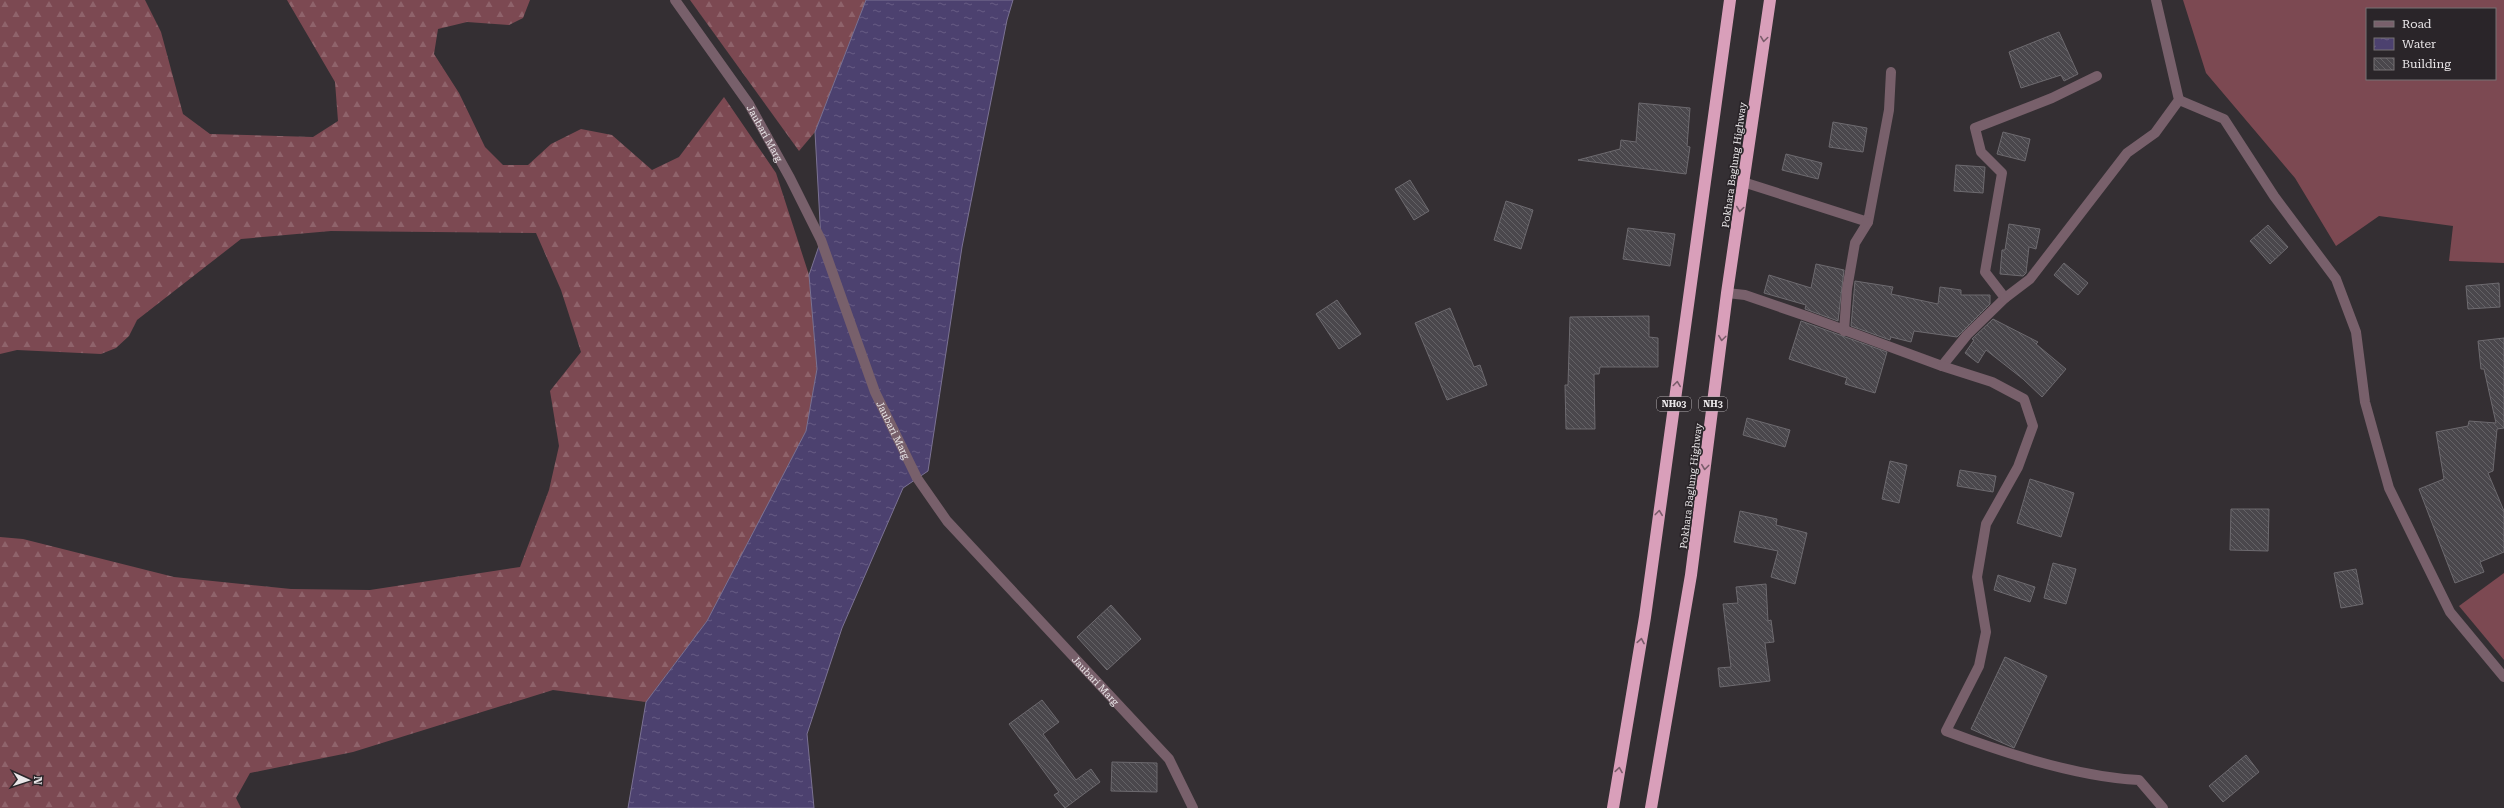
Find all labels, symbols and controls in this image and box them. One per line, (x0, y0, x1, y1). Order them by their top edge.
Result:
legend (2366, 8, 2496, 80)
text: Road (2402, 17, 2432, 31)
one-way arrow (1760, 36, 1769, 42)
text: Water (2402, 37, 2436, 51)
text: Building (2402, 57, 2451, 71)
street label: Pokhara Baglung Highway (1720, 101, 1748, 229)
street label: Jaubari Marg (745, 103, 785, 164)
one-way arrow (1736, 206, 1745, 212)
one-way arrow (1718, 335, 1727, 341)
one-way arrow (1672, 381, 1681, 387)
road number: NH03 (1657, 397, 1691, 411)
road number: NH3 (1699, 397, 1727, 411)
street label: Jaubari Marg (875, 399, 912, 461)
street label: Pokhara Baglung Highway (1678, 422, 1704, 550)
one-way arrow (1701, 463, 1710, 470)
one-way arrow (1654, 510, 1663, 516)
one-way arrow (1636, 638, 1645, 645)
street label: Jaubari Marg (1070, 654, 1121, 707)
north arrow (8, 760, 48, 800)
one-way arrow (1614, 766, 1623, 773)
text: N (31, 776, 44, 786)

